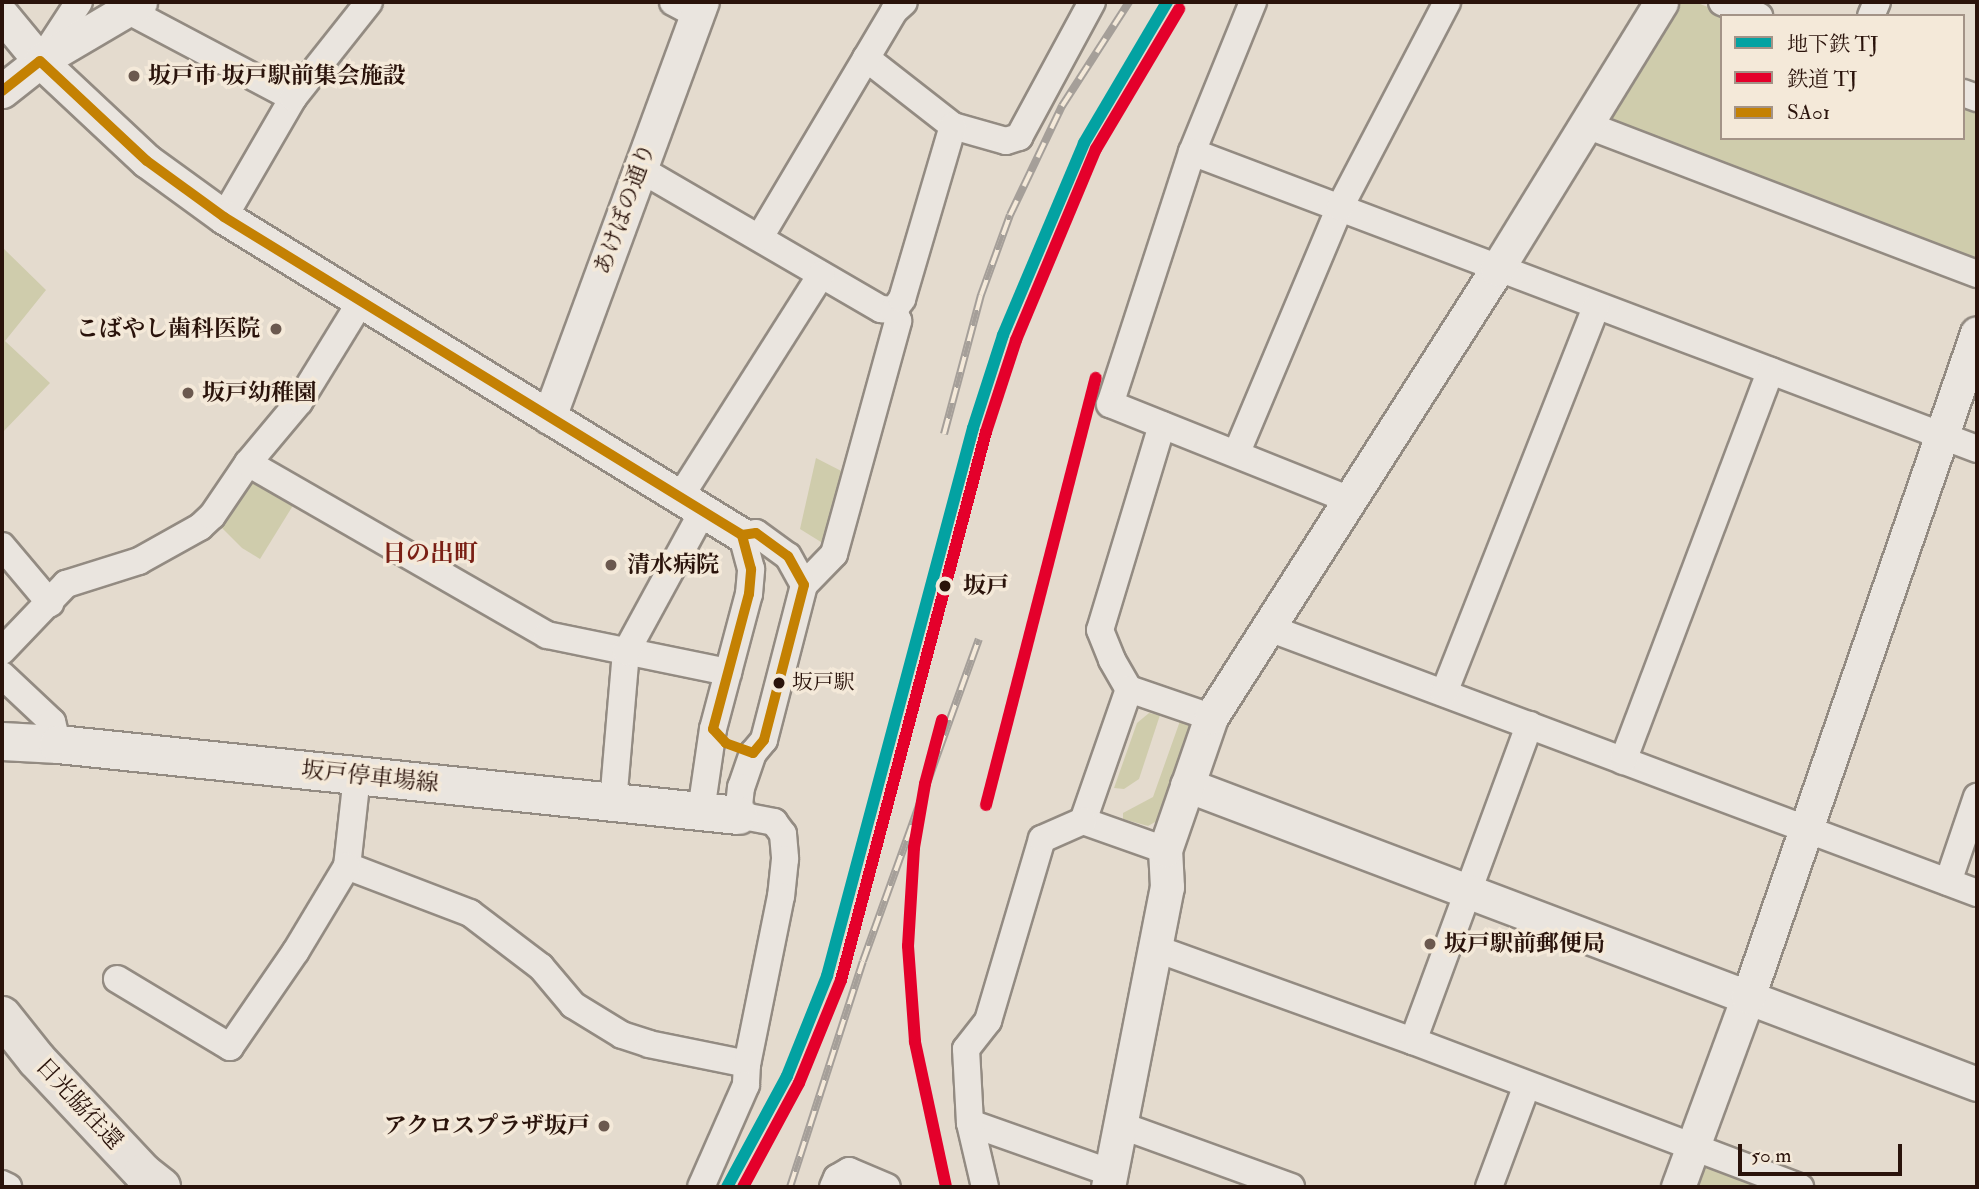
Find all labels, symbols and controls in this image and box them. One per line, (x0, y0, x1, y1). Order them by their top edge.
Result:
legend (1720, 14, 1965, 140)
text: 地下鉄 TJ (1787, 31, 1879, 58)
place label: 坂戸市 坂戸駅前集会施設 (148, 62, 406, 90)
text: 鉄道 TJ (1787, 66, 1858, 93)
marker: 坂戸市 坂戸駅前集会施設 (126, 68, 142, 84)
text: SA01 (1787, 99, 1830, 126)
street label: あけぼの通り (588, 139, 662, 279)
place label: こばやし歯科医院 (76, 315, 260, 343)
marker: こばやし歯科医院 (266, 319, 286, 339)
place label: 坂戸幼稚園 (202, 379, 317, 407)
marker: 坂戸幼稚園 (180, 385, 196, 401)
district label: 日の出町 (382, 540, 478, 568)
place label: 清水病院 (627, 551, 719, 579)
marker: 清水病院 (601, 555, 621, 575)
place label: 坂戸 (963, 572, 1009, 600)
marker: 坂戸 (933, 574, 957, 598)
place label: 坂戸駅 (792, 670, 855, 696)
marker: 坂戸駅 (772, 676, 786, 690)
street label: 坂戸停車場線 (300, 756, 440, 798)
place label: 坂戸駅前郵便局 (1444, 930, 1605, 958)
marker: 坂戸駅前郵便局 (1422, 936, 1438, 952)
street label: 日光脇往還 (30, 1053, 128, 1155)
place label: アクロスプラザ坂戸 (383, 1112, 590, 1140)
marker: アクロスプラザ坂戸 (596, 1118, 612, 1134)
scale bar (1741, 1130, 1906, 1174)
text: 50 m (1751, 1142, 1792, 1169)

